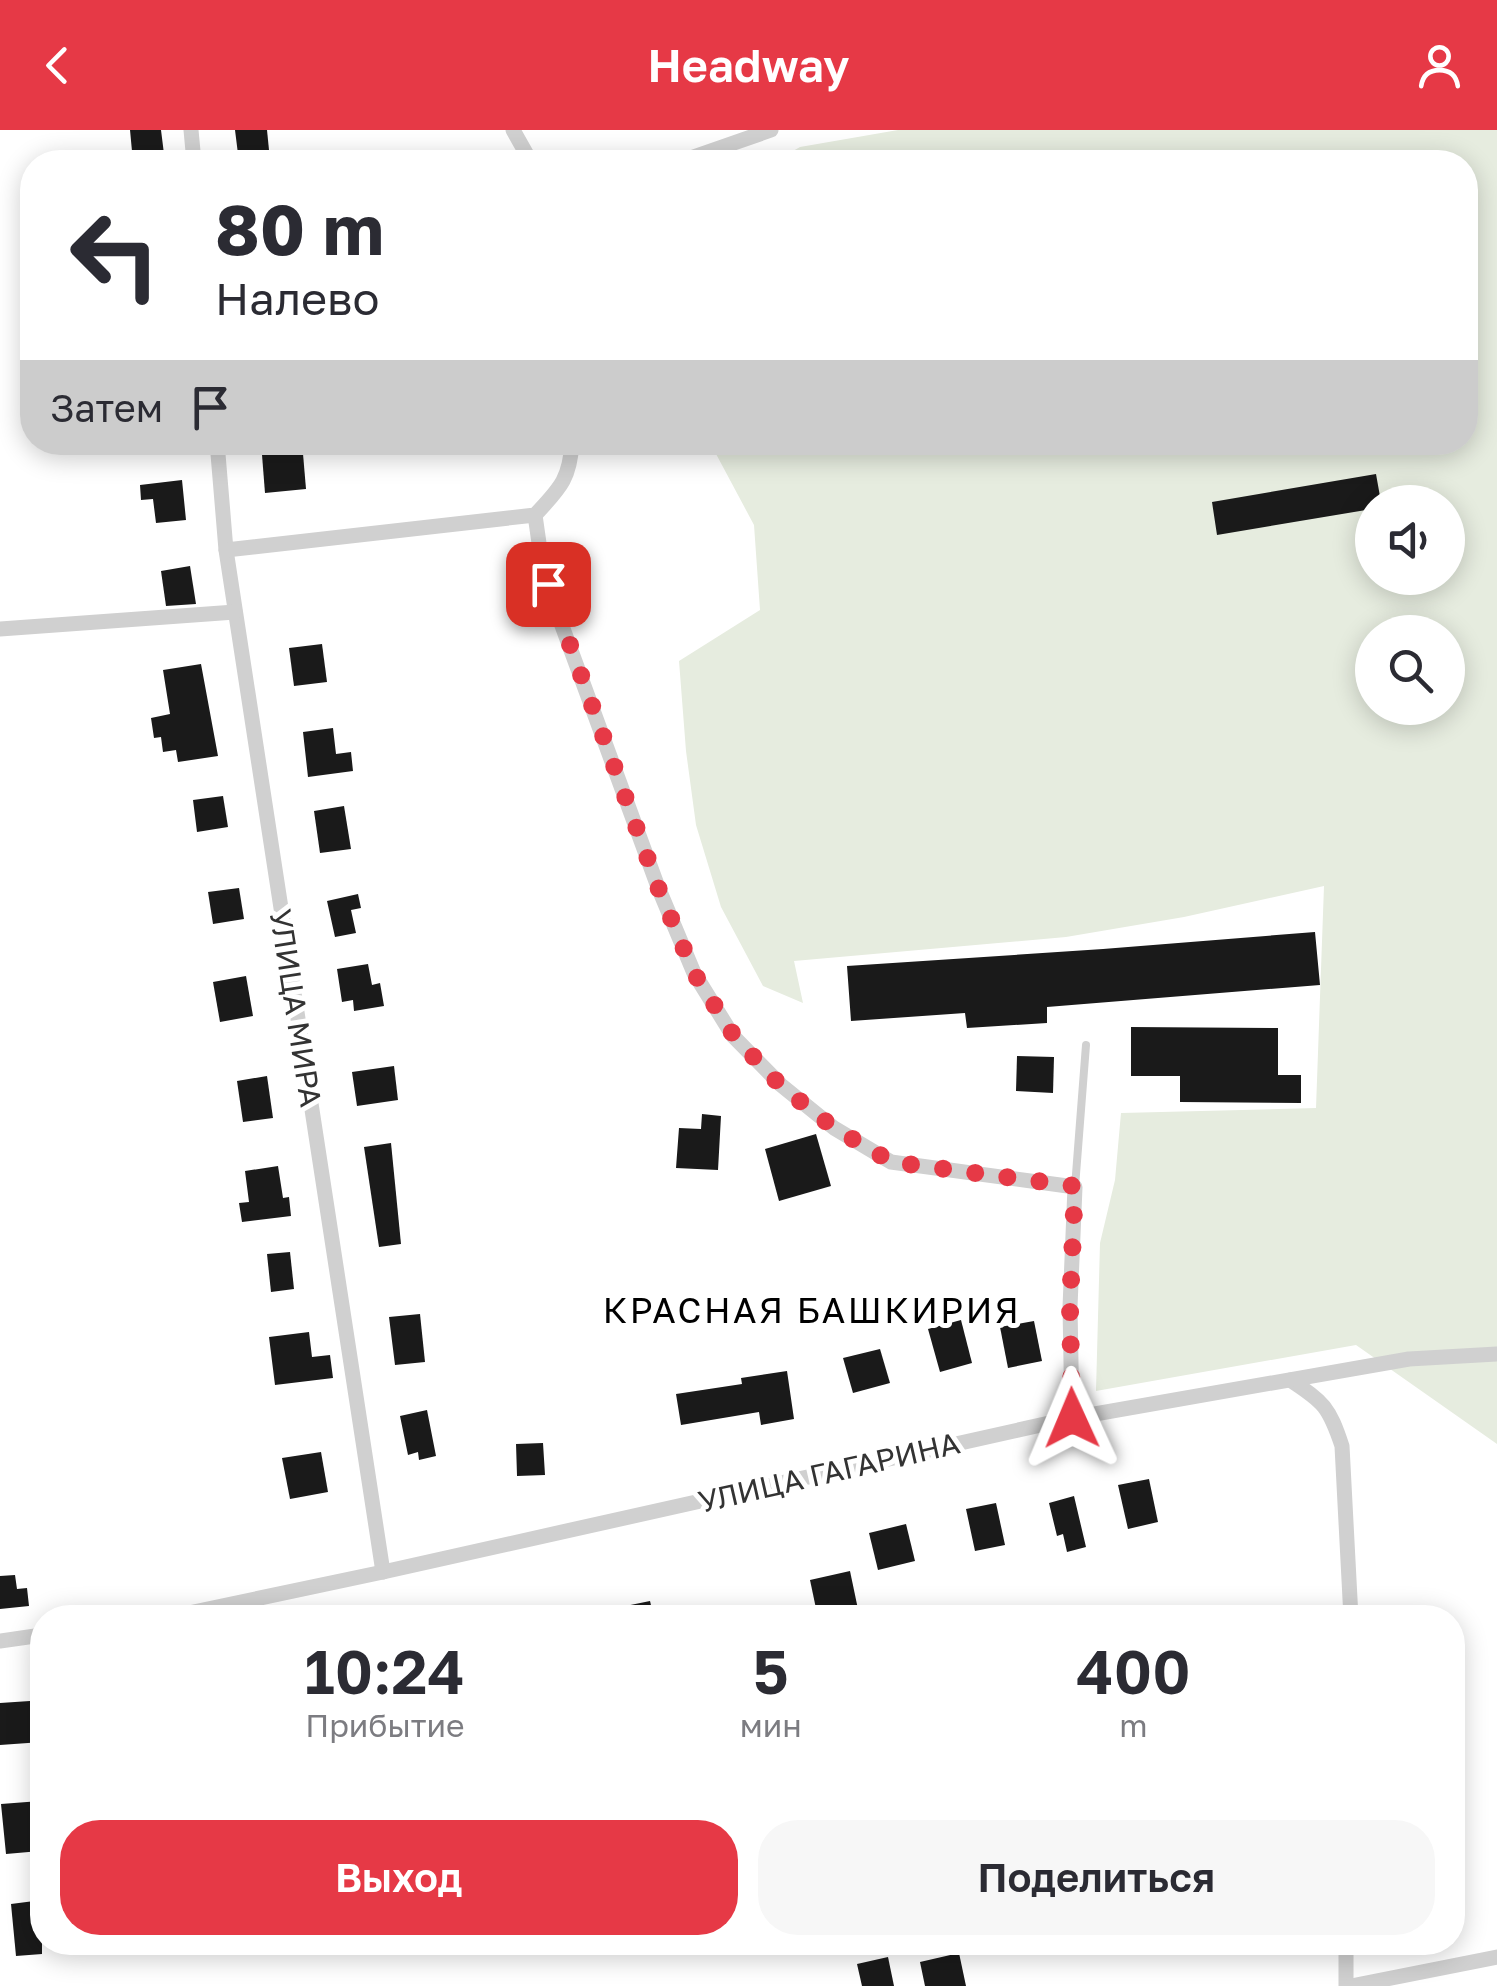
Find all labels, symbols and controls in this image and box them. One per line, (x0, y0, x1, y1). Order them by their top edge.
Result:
icon: back (30, 38, 85, 93)
text: Headway (648, 38, 849, 92)
icon: person (1412, 38, 1467, 93)
text: 80 m (215, 186, 384, 270)
icon: left (50, 190, 180, 320)
text: Налево (215, 271, 379, 325)
icon: arrive (183, 380, 238, 435)
text: Затем (50, 385, 163, 430)
map controls (1355, 485, 1465, 725)
button: sound (1355, 485, 1465, 595)
pin (506, 542, 591, 627)
icon: arrive (521, 557, 576, 612)
button: search (1355, 615, 1465, 725)
street label: УЛИЦА МИРА (263, 906, 329, 1110)
district label: КРАСНАЯ БАШКИРИЯ (603, 1289, 1021, 1331)
position arrow (1020, 1366, 1124, 1470)
street label: УЛИЦА ГАГАРИНА (695, 1424, 963, 1520)
text: 10:24 (304, 1635, 465, 1707)
text: 5 (753, 1635, 789, 1707)
text: 400 (1076, 1635, 1191, 1707)
text: Прибытие (305, 1706, 465, 1744)
text: мин (740, 1706, 802, 1744)
text: m (1119, 1706, 1148, 1744)
button: Выход (60, 1820, 738, 1935)
button: Поделиться (758, 1820, 1435, 1935)

